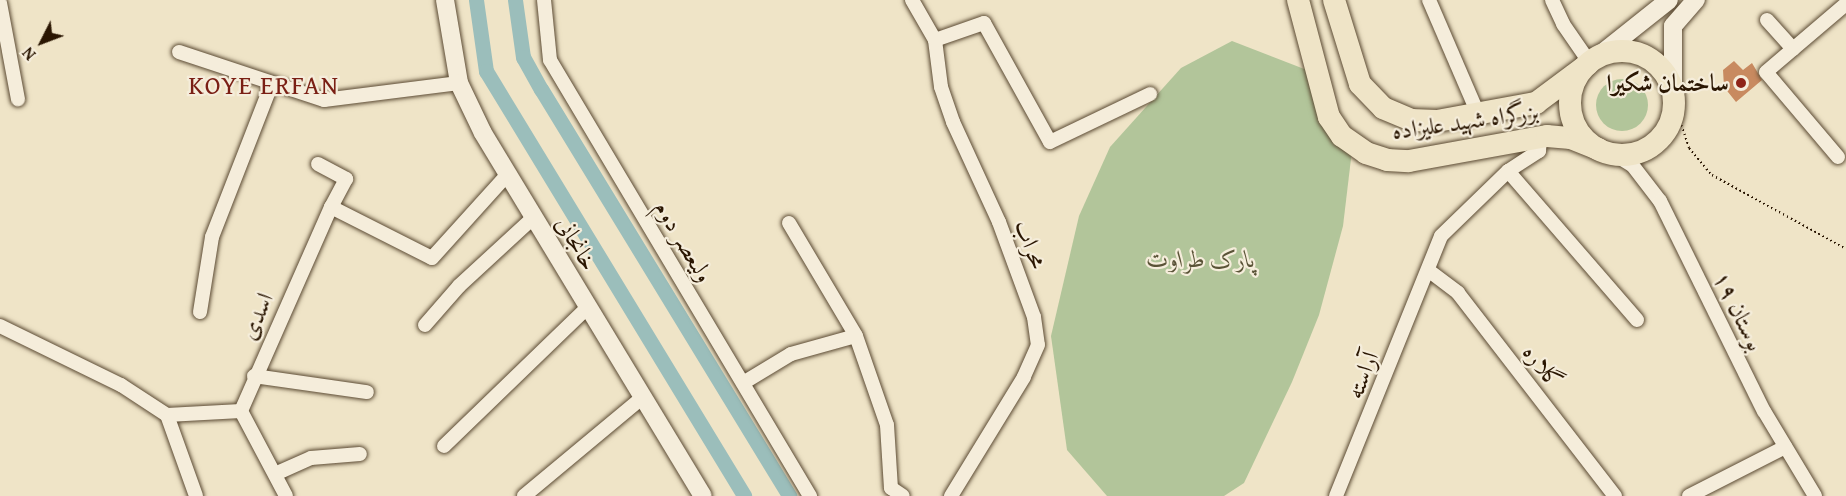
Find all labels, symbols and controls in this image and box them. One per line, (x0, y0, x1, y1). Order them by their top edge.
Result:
north arrow (12, 12, 72, 72)
text: N (16, 42, 41, 66)
district label: KOYE ERFAN (189, 69, 339, 101)
place label: ساختمان شکیرا (1607, 69, 1729, 97)
marker: ساختمان شکیرا (1734, 76, 1748, 90)
street label: بزرگراه شهید علیزاده (1390, 96, 1540, 146)
street label: ولیعصر دوم (648, 195, 720, 287)
street label: خانجانی (550, 210, 604, 276)
street label: محراب (1009, 215, 1053, 273)
park label: پارک طراوت (1147, 245, 1255, 273)
street label: بوستان ۱۹ (1707, 267, 1771, 355)
street label: اسدی (233, 288, 279, 344)
street label: گلاره (1517, 338, 1569, 394)
street label: آراسته (1340, 347, 1384, 403)

